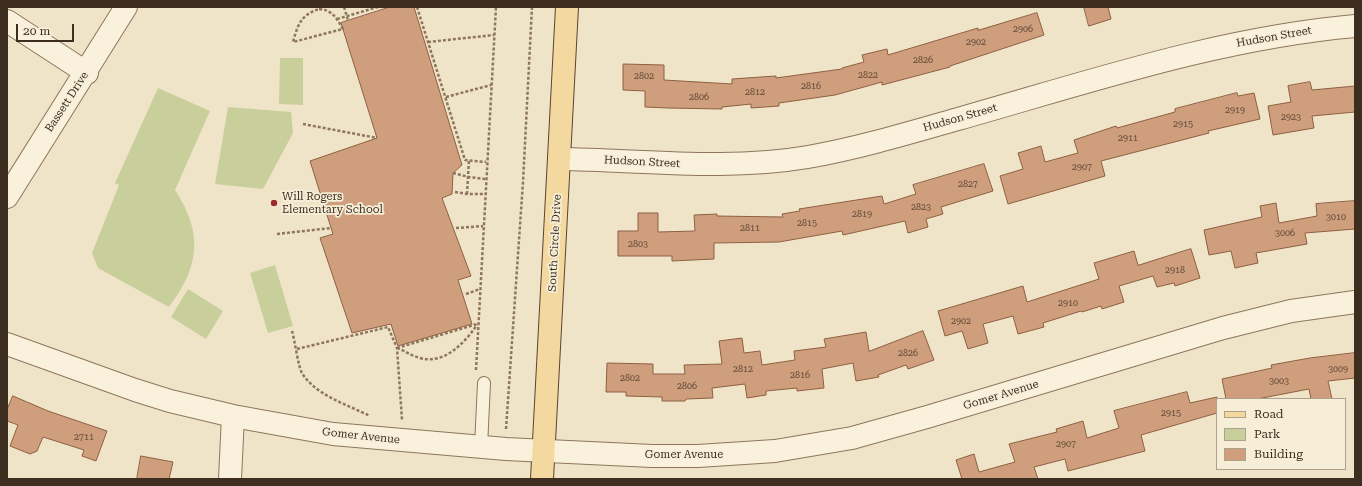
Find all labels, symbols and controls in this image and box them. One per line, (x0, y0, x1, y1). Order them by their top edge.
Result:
scale bar (18, 16, 76, 42)
text: 20 m (23, 24, 50, 38)
house number: 2906 (1013, 24, 1033, 34)
street label: Hudson Street (1235, 24, 1313, 50)
house number: 2902 (966, 37, 986, 47)
house number: 2826 (913, 55, 933, 65)
street label: Bassett Drive (43, 69, 91, 135)
house number: 2822 (858, 70, 878, 80)
house number: 2802 (634, 71, 654, 81)
house number: 2816 (801, 81, 821, 91)
house number: 2812 (745, 87, 765, 97)
house number: 2806 (689, 92, 709, 102)
street label: Hudson Street (921, 101, 999, 135)
house number: 2919 (1225, 105, 1245, 115)
house number: 2923 (1281, 112, 1301, 122)
house number: 2915 (1173, 119, 1193, 129)
house number: 2911 (1118, 133, 1138, 143)
street label: Hudson Street (604, 153, 680, 171)
house number: 2907 (1072, 162, 1092, 172)
house number: 2827 (958, 179, 978, 189)
place label: Will Rogers Elementary School (282, 190, 383, 216)
street label: South Circle Drive (546, 194, 564, 292)
marker: Will Rogers Elementary School (269, 198, 279, 208)
house number: 2823 (911, 202, 931, 212)
house number: 2819 (852, 209, 872, 219)
house number: 3010 (1326, 212, 1346, 222)
house number: 2815 (797, 218, 817, 228)
house number: 2811 (740, 223, 760, 233)
house number: 3006 (1275, 228, 1295, 238)
house number: 2803 (628, 239, 648, 249)
house number: 2918 (1165, 265, 1185, 275)
house number: 2910 (1058, 298, 1078, 308)
house number: 2902 (951, 316, 971, 326)
house number: 2826 (898, 348, 918, 358)
house number: 2812 (733, 364, 753, 374)
house number: 3009 (1328, 364, 1348, 374)
house number: 2816 (790, 370, 810, 380)
house number: 2802 (620, 373, 640, 383)
house number: 3003 (1269, 376, 1289, 386)
street label: Gomer Avenue (962, 377, 1040, 413)
house number: 2806 (677, 381, 697, 391)
legend (1216, 398, 1346, 470)
text: Road (1254, 407, 1283, 421)
house number: 2915 (1161, 408, 1181, 418)
street label: Gomer Avenue (321, 425, 401, 447)
text: Park (1254, 427, 1280, 441)
house number: 2711 (74, 432, 94, 442)
house number: 2907 (1056, 439, 1076, 449)
text: Building (1254, 447, 1303, 461)
street label: Gomer Avenue (645, 448, 723, 462)

